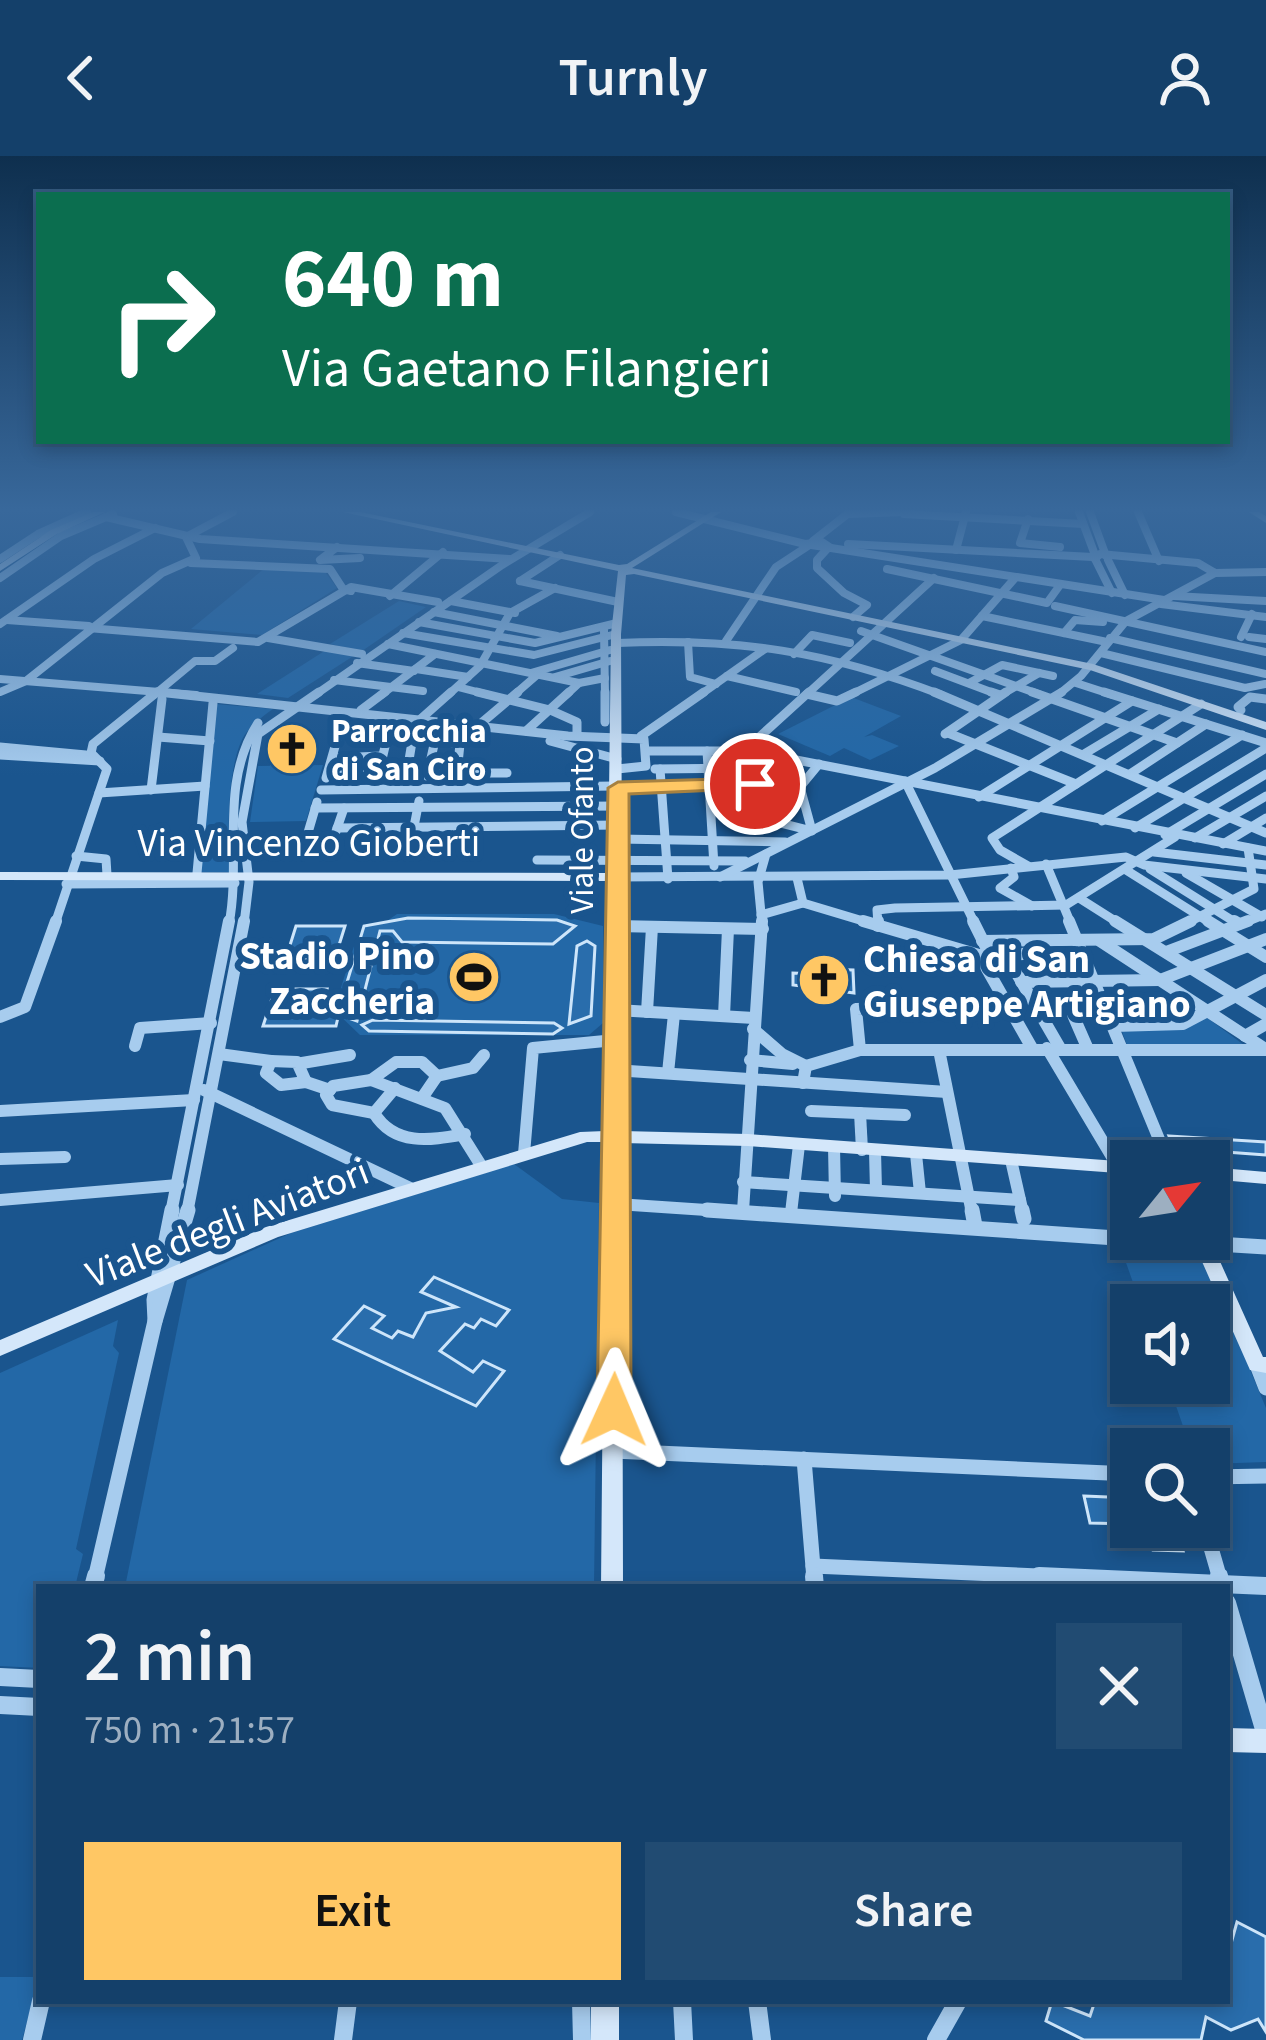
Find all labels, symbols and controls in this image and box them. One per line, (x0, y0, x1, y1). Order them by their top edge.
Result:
text: Turnly (559, 40, 707, 117)
icon: back (48, 45, 114, 111)
icon: person (1152, 45, 1218, 111)
text: 640 m (282, 220, 504, 340)
icon: right (84, 240, 240, 396)
text: Via Gaetano Filangieri (282, 331, 772, 408)
place label: Parrocchia di San Ciro (331, 708, 487, 793)
church icon: Parrocchia di San Ciro (264, 721, 320, 777)
pin (704, 733, 806, 835)
street label: Viale Ofanto (559, 746, 606, 914)
icon: arrive (722, 751, 788, 817)
street label: Via Vincenzo Gioberti (138, 816, 480, 872)
place label: Stadio Pino Zaccheria (239, 929, 435, 1030)
place label: Chiesa di San Giuseppe Artigiano (863, 932, 1191, 1033)
sports icon: Stadio Pino Zaccheria (446, 949, 502, 1005)
church icon: Chiesa di San Giuseppe Artigiano (796, 952, 852, 1008)
north arrow (1110, 1140, 1230, 1260)
map controls (1110, 1140, 1230, 1548)
street label: Viale degli Aviatori (78, 1144, 377, 1304)
button: sound (1110, 1284, 1230, 1404)
position arrow (551, 1347, 677, 1473)
button: search (1110, 1428, 1230, 1548)
text: 2 min (84, 1606, 255, 1709)
button: close (1056, 1623, 1182, 1749)
text: 750 m · 21:57 (84, 1703, 295, 1759)
button: Exit (84, 1842, 621, 1980)
button: Share (645, 1842, 1182, 1980)

